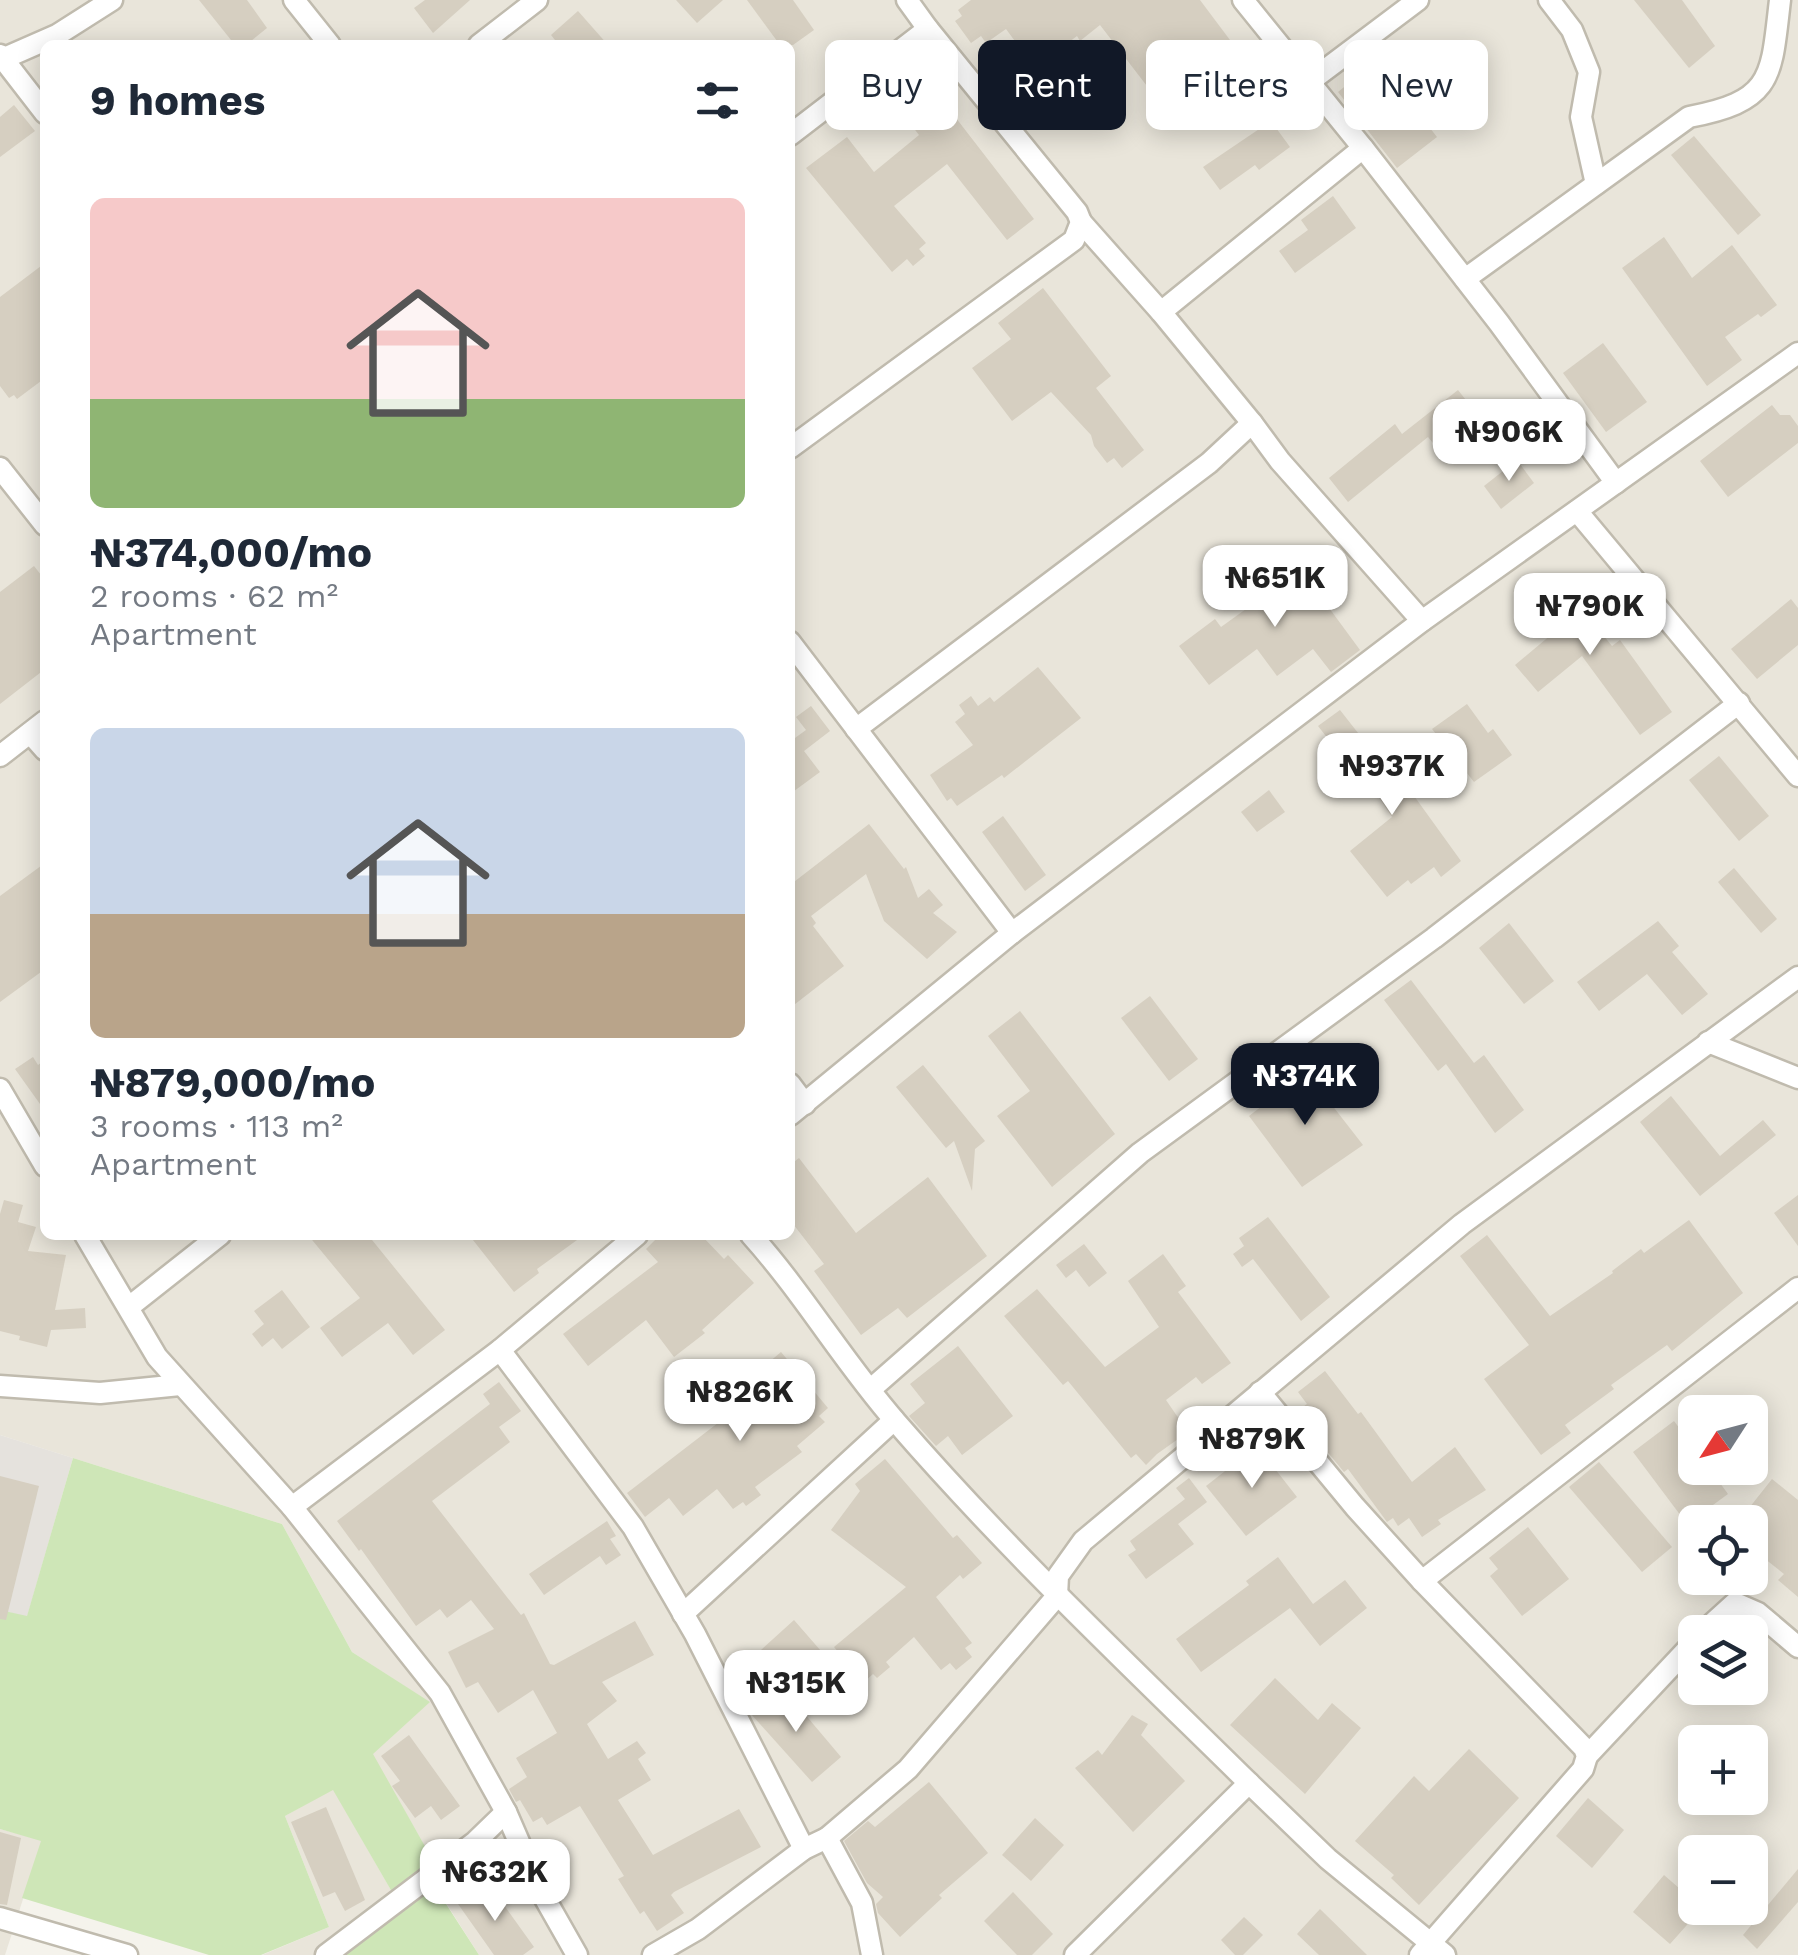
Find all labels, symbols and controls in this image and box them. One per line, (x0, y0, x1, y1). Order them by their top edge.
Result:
chip: Buy (825, 40, 958, 130)
chip: Rent (978, 40, 1126, 130)
chip: Filters (1146, 40, 1324, 130)
chip: New (1344, 40, 1488, 130)
icon: filters (690, 73, 745, 128)
text: 9 homes (90, 76, 265, 125)
icon: home (328, 263, 508, 443)
pin: ₦906K (1439, 399, 1579, 484)
text: ₦906K (1455, 412, 1563, 450)
text: ₦374,000/mo (90, 528, 372, 577)
pin: ₦651K (1205, 545, 1345, 630)
text: ₦651K (1225, 558, 1325, 596)
pin: ₦790K (1520, 573, 1660, 658)
text: 2 rooms · 62 m² (90, 577, 338, 615)
text: ₦790K (1536, 586, 1644, 624)
text: Apartment (90, 615, 257, 653)
pin: ₦937K (1322, 733, 1462, 818)
text: ₦937K (1339, 746, 1445, 784)
icon: home (328, 793, 508, 973)
pin: ₦374K (1235, 1043, 1375, 1128)
text: ₦374K (1253, 1056, 1357, 1094)
text: ₦879,000/mo (90, 1058, 376, 1107)
text: 3 rooms · 113 m² (90, 1107, 343, 1145)
text: Apartment (90, 1145, 257, 1183)
pin: ₦826K (670, 1359, 810, 1444)
text: ₦826K (686, 1372, 794, 1410)
north arrow (1678, 1395, 1768, 1485)
map controls (1678, 1395, 1768, 1925)
pin: ₦879K (1182, 1406, 1322, 1491)
text: ₦879K (1199, 1419, 1305, 1457)
button: locate (1678, 1505, 1768, 1595)
button: layers (1678, 1615, 1768, 1705)
pin: ₦315K (726, 1650, 866, 1735)
text: ₦315K (746, 1663, 846, 1701)
button: + (1678, 1725, 1768, 1815)
button: − (1678, 1835, 1768, 1925)
pin: ₦632K (425, 1839, 565, 1924)
text: ₦632K (442, 1852, 548, 1890)

